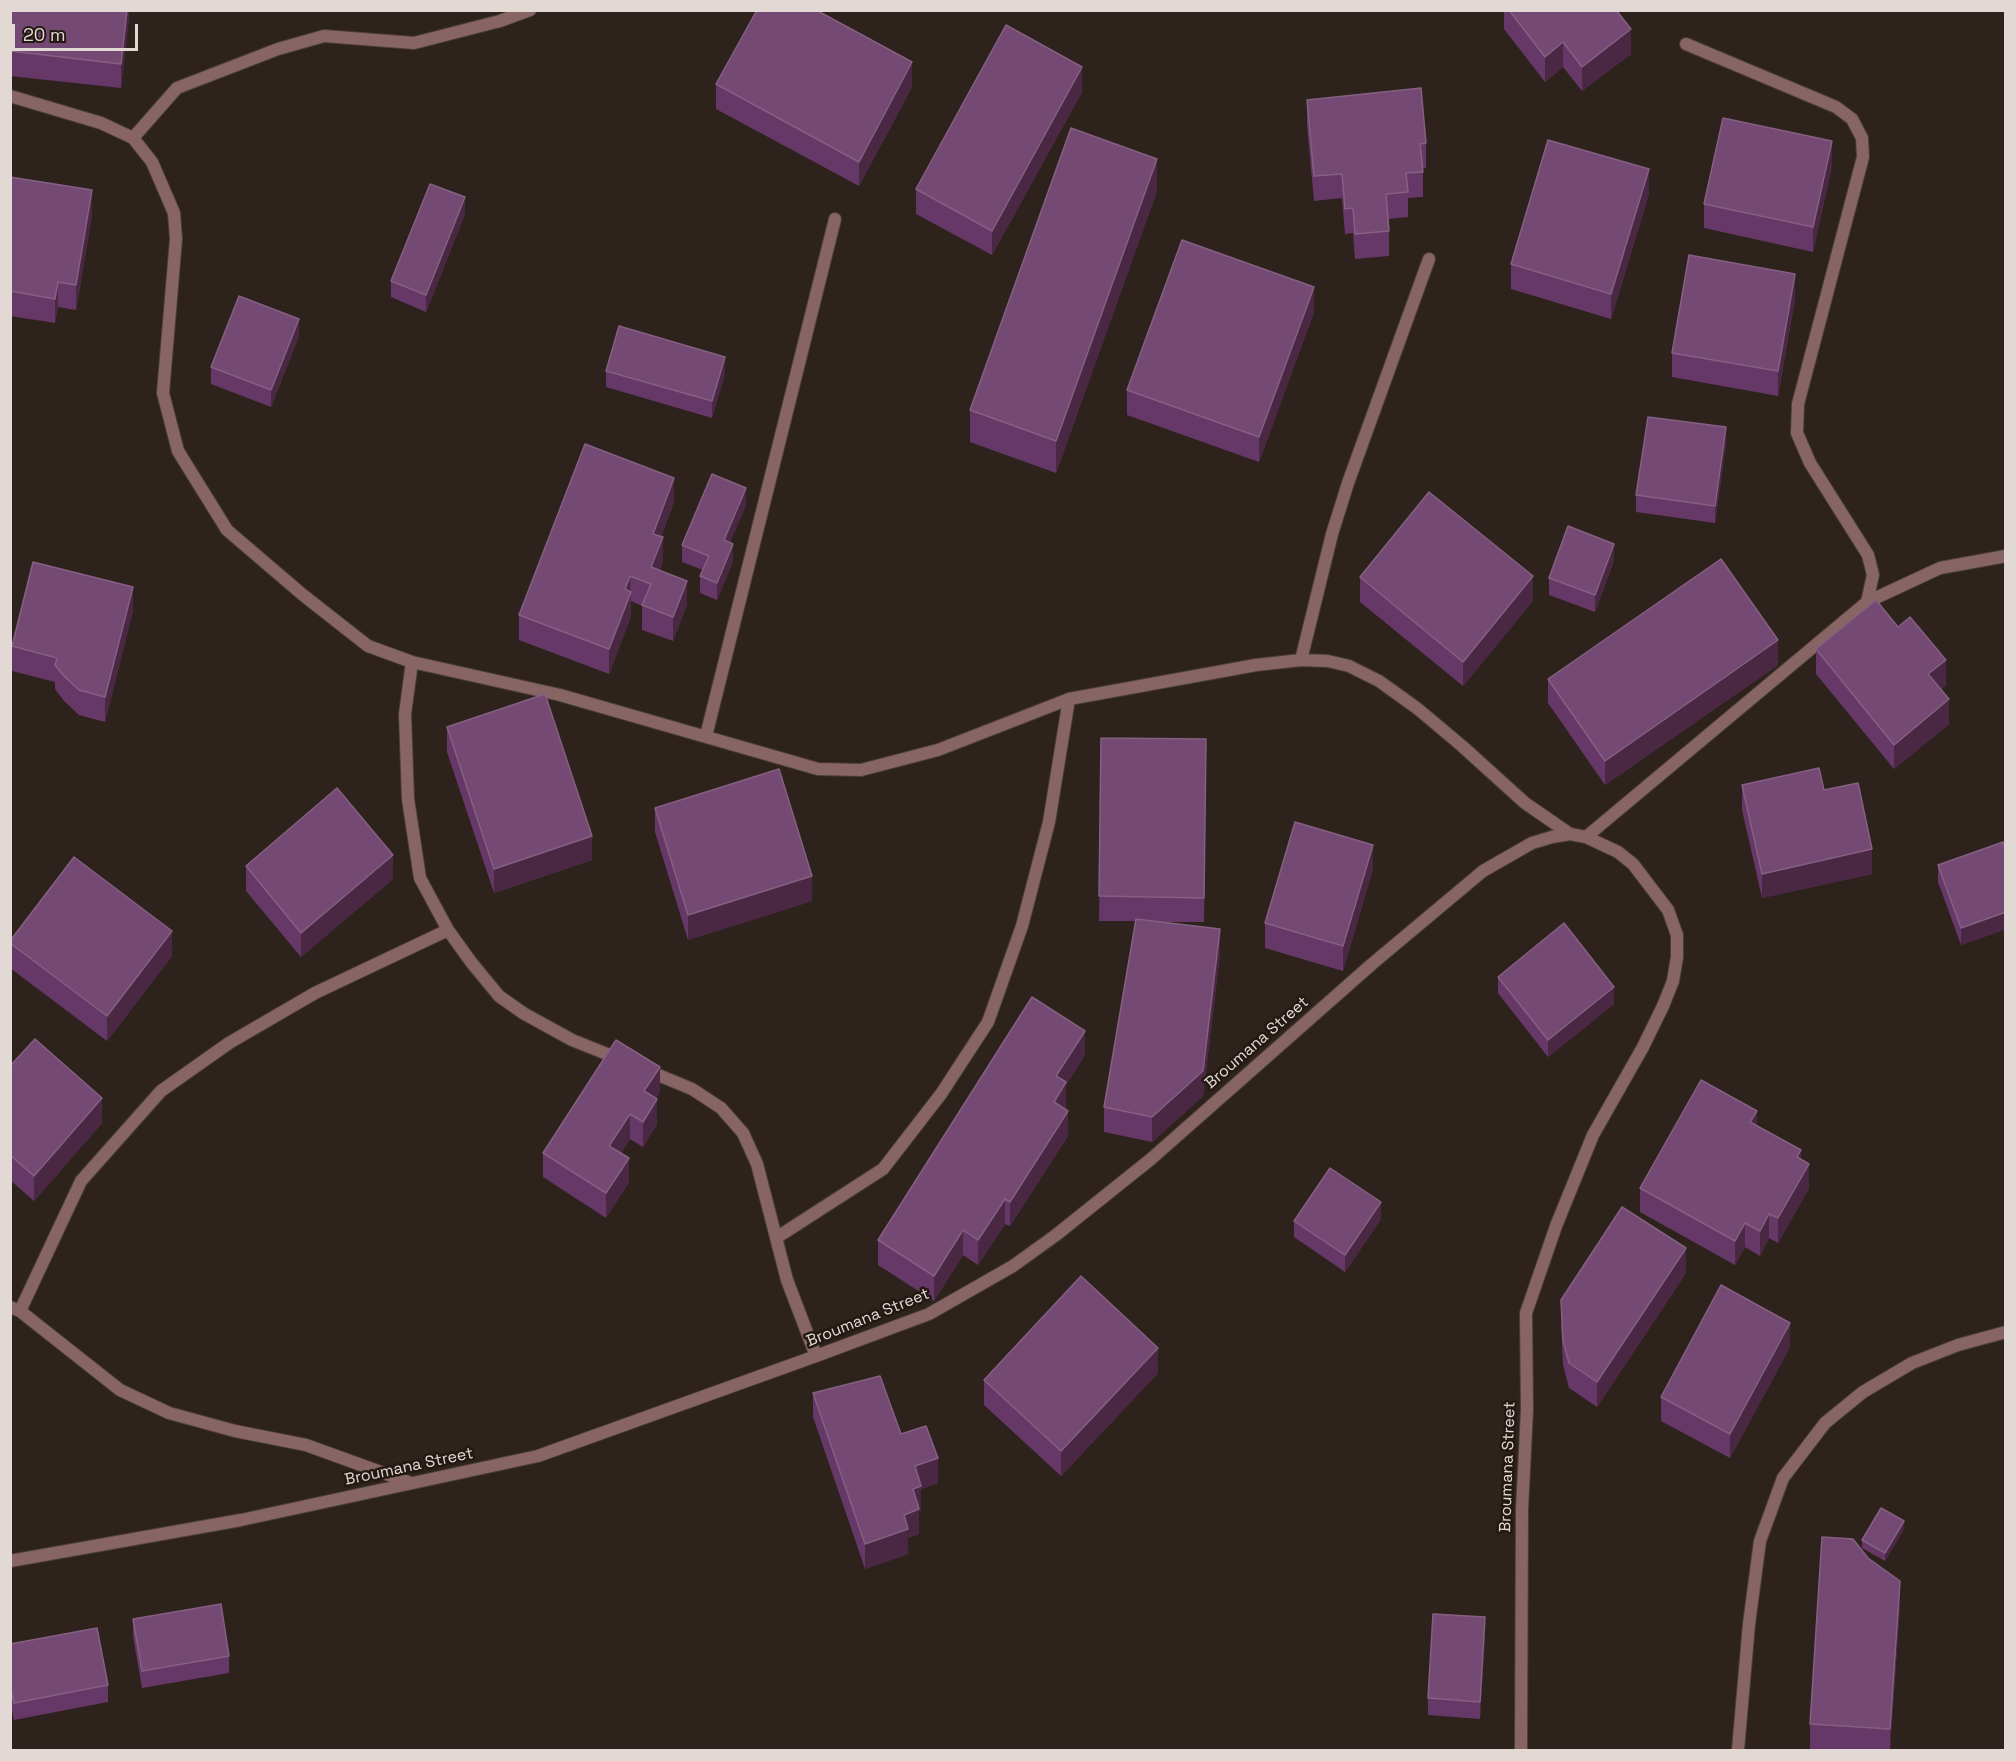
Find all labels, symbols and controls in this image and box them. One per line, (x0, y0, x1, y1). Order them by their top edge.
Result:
scale bar (15, 12, 141, 50)
text: 20 m (23, 23, 66, 46)
street label: Broumana Street (1201, 993, 1313, 1093)
street label: Broumana Street (804, 1285, 932, 1351)
street label: Broumana Street (1496, 1401, 1520, 1533)
street label: Broumana Street (343, 1444, 475, 1490)

